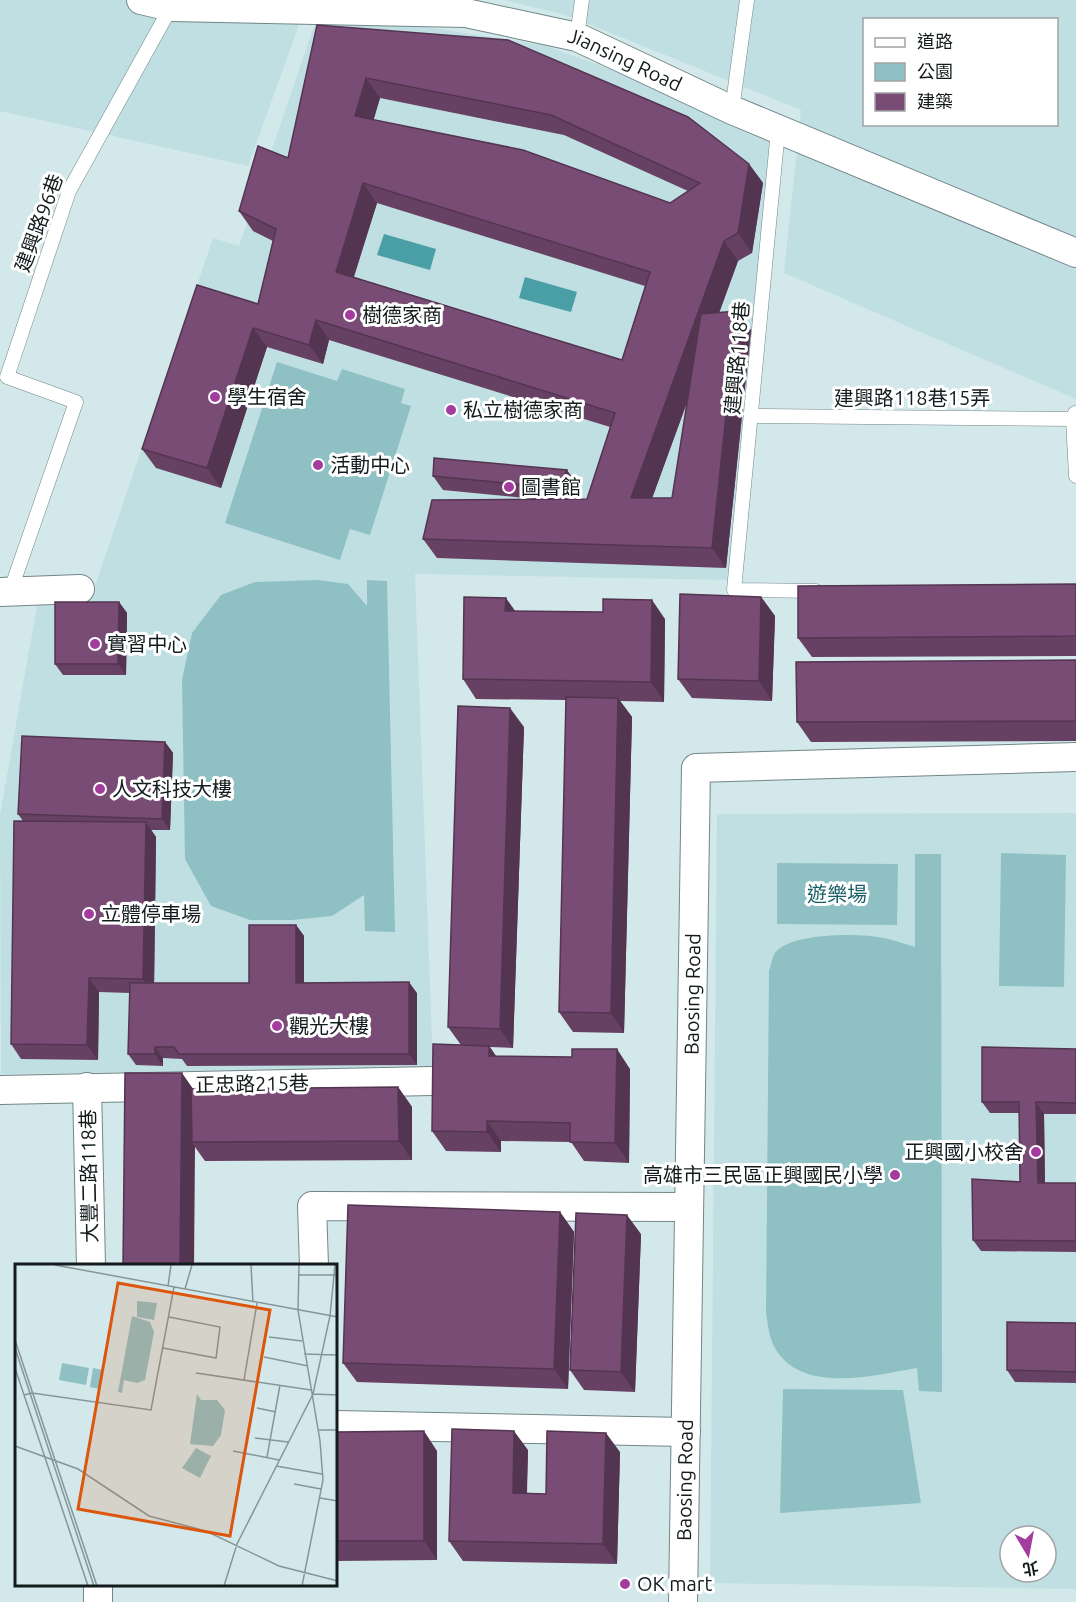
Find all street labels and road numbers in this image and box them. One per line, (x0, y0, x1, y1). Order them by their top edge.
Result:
street label: Jiansing Road (566, 23, 686, 96)
street label: 建興路96巷 (10, 171, 67, 275)
street label: 建興路118巷 (720, 300, 753, 416)
street label: 建興路118巷15弄 (834, 386, 990, 409)
street label: Baosing Road (680, 933, 704, 1055)
street label: 正忠路215巷 (195, 1071, 309, 1096)
street label: 大豐二路118巷 (76, 1109, 101, 1243)
street label: Baosing Road (672, 1419, 697, 1541)

